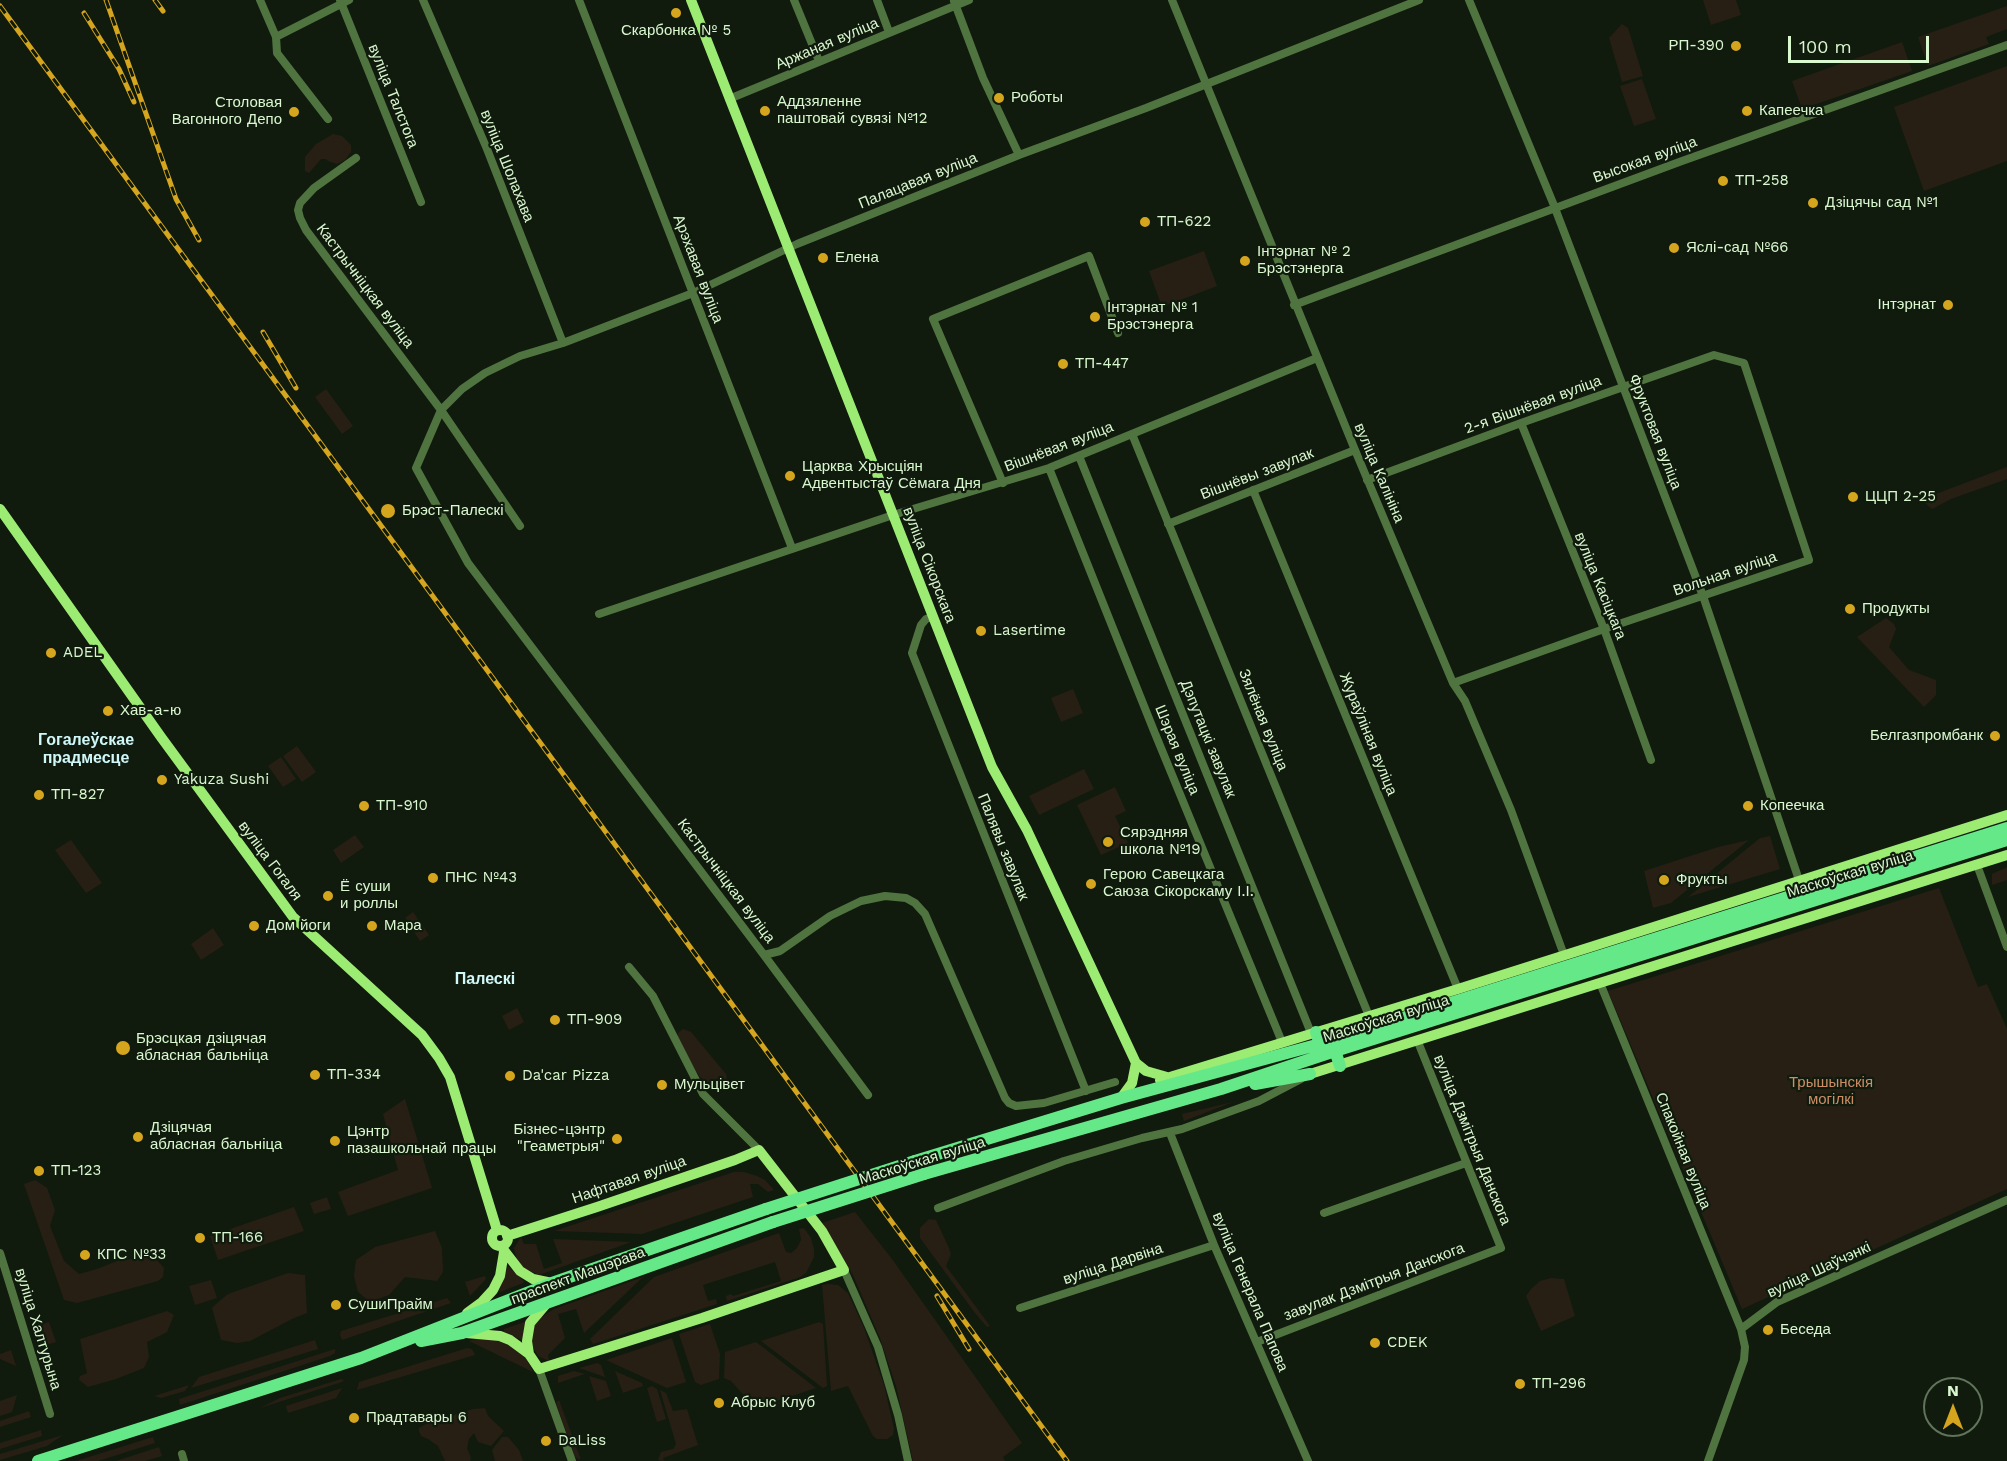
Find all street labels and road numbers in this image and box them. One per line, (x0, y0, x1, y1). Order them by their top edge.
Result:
street label: Аржаная вуліца (773, 14, 881, 74)
street label: вуліца Талстога (364, 41, 422, 151)
street label: вуліца Шолахава (476, 107, 538, 225)
street label: Высокая вуліца (1591, 133, 1699, 187)
street label: Палацавая вуліца (856, 149, 980, 213)
street label: Арэхавая вуліца (669, 212, 727, 326)
street label: Кастрычніцкая вуліца (312, 220, 418, 352)
street label: 2-я Вішнёвая вуліца (1462, 372, 1604, 438)
street label: Фруктовая вуліца (1625, 372, 1685, 492)
street label: Вішнёвая вуліца (1002, 418, 1116, 476)
street label: вуліца Калініна (1350, 421, 1408, 525)
street label: Вішнёвы завулак (1198, 444, 1316, 504)
street label: вуліца Сікорскага (899, 504, 959, 626)
street label: вуліца Касіцкага (1570, 530, 1630, 642)
street label: Вольная вуліца (1671, 548, 1779, 600)
street label: Зялёная вуліца (1234, 667, 1292, 773)
street label: Жураўліная вуліца (1335, 670, 1401, 798)
street label: Дэпутацкі завулак (1176, 677, 1240, 801)
street label: Шэрая вуліца (1151, 703, 1203, 797)
street label: Палявы завулак (973, 791, 1033, 903)
street label: Кастрычніцкая вуліца (673, 815, 779, 947)
street label: вуліца Гогаля (234, 818, 306, 904)
street label: Маскоўская вуліца (1785, 846, 1915, 902)
street label: Маскоўская вуліца (1321, 991, 1451, 1047)
street label: вуліца Дзмітрыя Данскога (1430, 1052, 1514, 1228)
street label: Спакойная вуліца (1651, 1090, 1715, 1212)
street label: Маскоўская вуліца (857, 1133, 987, 1189)
street label: Нафтавая вуліца (570, 1152, 688, 1208)
street label: вуліца Генерала Папова (1208, 1209, 1292, 1375)
street label: вуліца Шаўчэнкі (1764, 1238, 1874, 1302)
street label: вуліца Дарвіна (1061, 1239, 1165, 1289)
street label: завулак Дзмітрыя Данскога (1281, 1239, 1467, 1325)
street label: праспект Машэрава (509, 1243, 647, 1309)
street label: вуліца Халтурына (11, 1266, 65, 1392)

